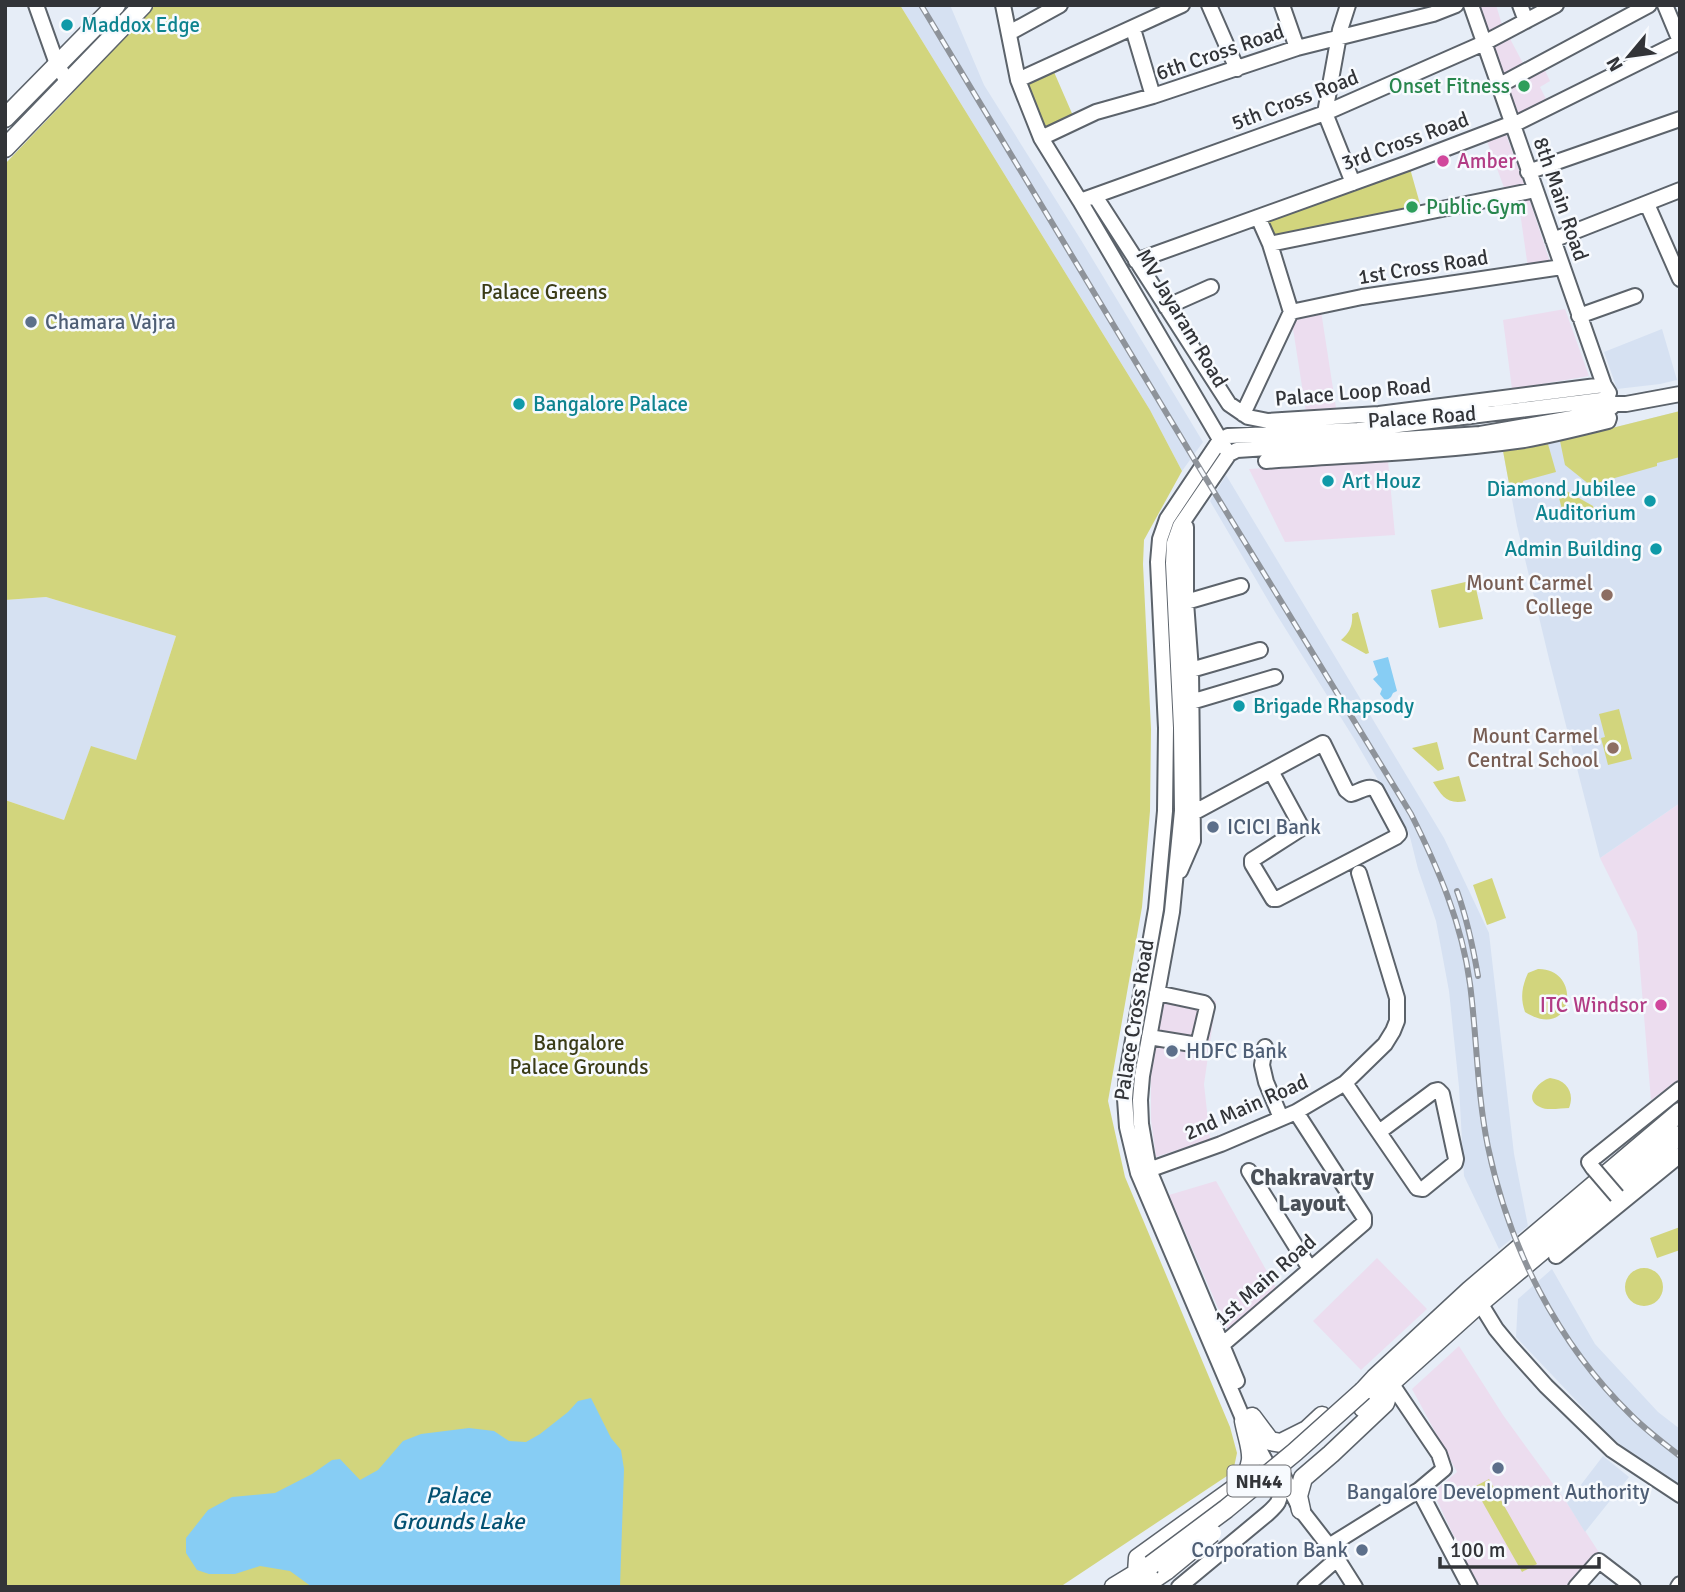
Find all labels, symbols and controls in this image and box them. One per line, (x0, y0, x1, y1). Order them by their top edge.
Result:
place label: Maddox Edge (81, 12, 200, 38)
marker: Maddox Edge (59, 17, 75, 33)
street label: 6th Cross Road (1153, 18, 1287, 86)
north arrow (1594, 21, 1664, 91)
text: N (1601, 52, 1629, 75)
street label: 5th Cross Road (1228, 64, 1362, 136)
place label: Onset Fitness (1389, 73, 1510, 99)
marker: Onset Fitness (1516, 78, 1532, 94)
street label: 3rd Cross Road (1338, 106, 1472, 176)
street label: 8th Main Road (1528, 134, 1594, 264)
place label: Amber (1457, 148, 1516, 174)
marker: Amber (1435, 153, 1451, 169)
place label: Public Gym (1426, 194, 1526, 220)
marker: Public Gym (1404, 199, 1420, 215)
street label: MV Jayaram Road (1130, 244, 1234, 392)
street label: 1st Cross Road (1356, 244, 1490, 290)
park label: Palace Greens (481, 279, 607, 305)
place label: Chamara Vajra (45, 309, 176, 335)
marker: Chamara Vajra (23, 314, 39, 330)
street label: Palace Loop Road (1274, 372, 1432, 412)
place label: Bangalore Palace (533, 391, 688, 417)
marker: Bangalore Palace (511, 396, 527, 412)
street label: Palace Road (1367, 400, 1477, 434)
place label: Art Houz (1342, 468, 1421, 494)
marker: Art Houz (1320, 473, 1336, 489)
place label: Diamond Jubilee Auditorium (1487, 476, 1636, 526)
marker: Diamond Jubilee Auditorium (1642, 493, 1658, 509)
place label: Admin Building (1505, 536, 1642, 562)
marker: Admin Building (1648, 541, 1664, 557)
place label: Mount Carmel College (1466, 570, 1593, 620)
marker: Mount Carmel College (1599, 587, 1615, 603)
place label: Brigade Rhapsody (1253, 693, 1414, 719)
marker: Brigade Rhapsody (1231, 698, 1247, 714)
place label: Mount Carmel Central School (1467, 723, 1599, 773)
marker: Mount Carmel Central School (1605, 740, 1621, 756)
place label: ICICI Bank (1227, 814, 1321, 840)
marker: ICICI Bank (1205, 819, 1221, 835)
street label: Palace Cross Road (1108, 938, 1160, 1102)
place label: ITC Windsor (1540, 992, 1647, 1018)
marker: ITC Windsor (1653, 997, 1669, 1013)
park label: Bangalore Palace Grounds (510, 1030, 648, 1080)
place label: HDFC Bank (1186, 1038, 1288, 1064)
marker: HDFC Bank (1164, 1043, 1180, 1059)
street label: 2nd Main Road (1180, 1068, 1312, 1146)
district label: Chakravarty Layout (1250, 1163, 1374, 1218)
street label: 1st Main Road (1209, 1229, 1321, 1331)
marker: Bangalore Development Authority (1490, 1460, 1506, 1476)
road number: NH44 (1228, 1466, 1290, 1497)
place label: Bangalore Development Authority (1347, 1479, 1650, 1505)
water label: Palace Grounds Lake (391, 1481, 526, 1536)
scale bar (1440, 1526, 1599, 1570)
place label: Corporation Bank (1191, 1537, 1348, 1563)
text: 100 m (1450, 1537, 1505, 1563)
marker: Corporation Bank (1354, 1542, 1370, 1558)

